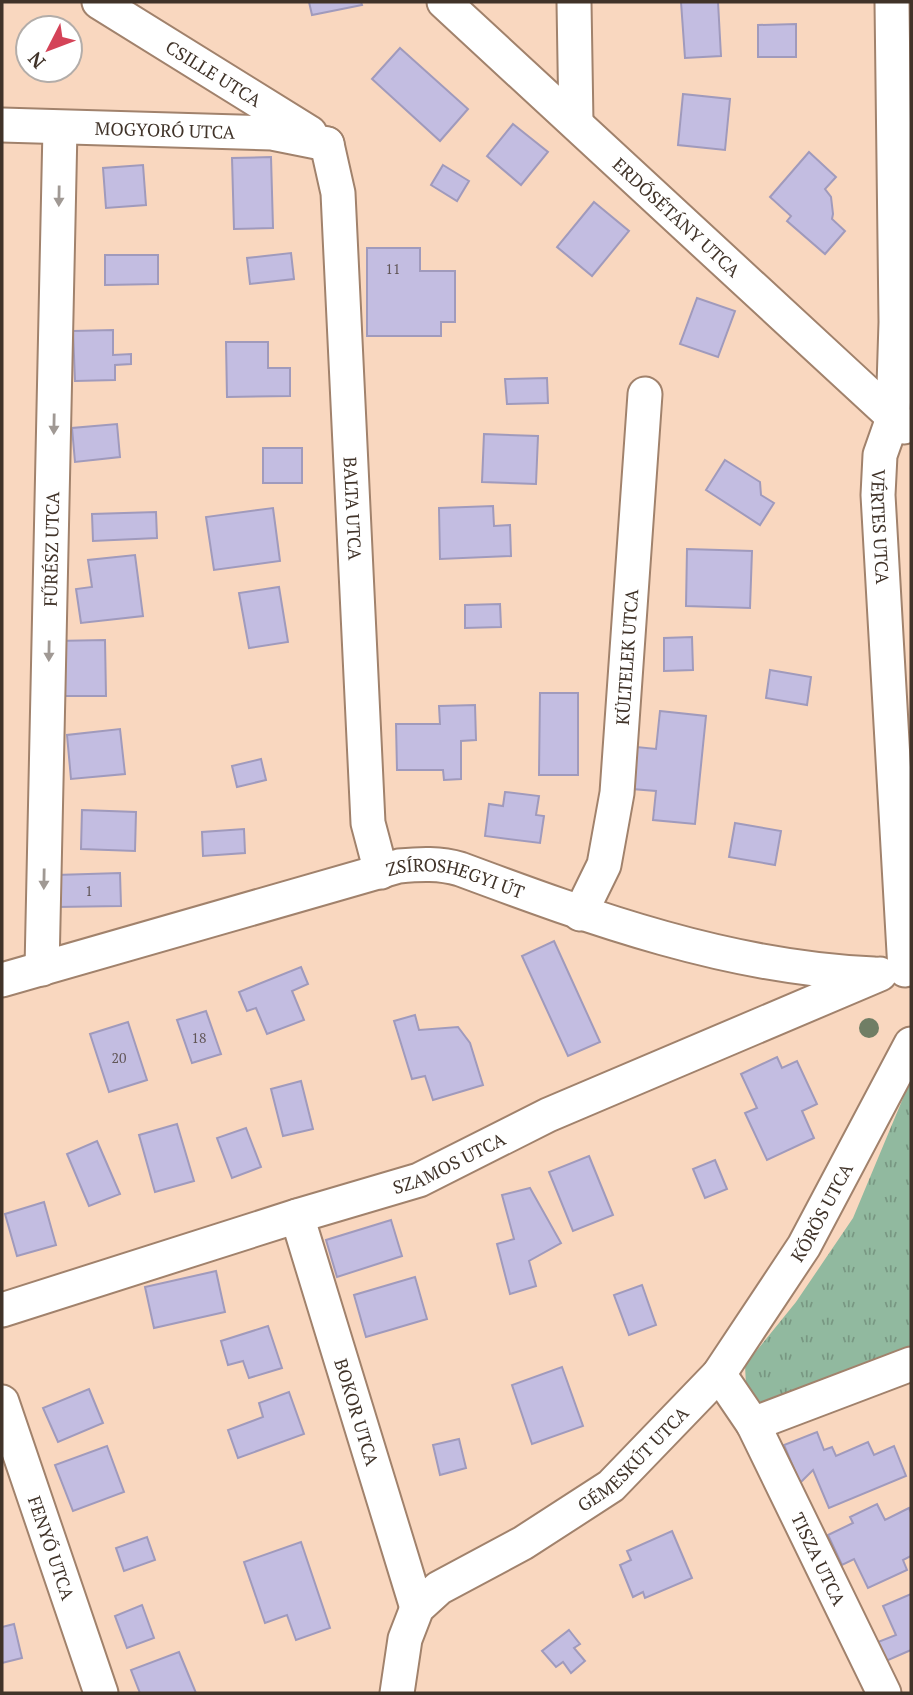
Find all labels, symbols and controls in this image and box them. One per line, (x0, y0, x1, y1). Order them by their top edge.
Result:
north arrow (14, 14, 84, 84)
street label: CSILLE UTCA (161, 34, 267, 112)
text: N (21, 47, 50, 74)
street label: MOGYORÓ UTCA (94, 116, 236, 144)
street label: ERDŐSÉTÁNY UTCA (608, 152, 746, 283)
one-way arrow (53, 186, 65, 208)
house number: 11 (386, 259, 400, 278)
one-way arrow (48, 413, 60, 435)
street label: BALTA UTCA (339, 456, 368, 562)
street label: VÉRTES UTCA (866, 468, 895, 586)
street label: FŰRÉSZ UTCA (38, 491, 64, 607)
street label: KÜLTELEK UTCA (610, 588, 643, 726)
one-way arrow (43, 640, 55, 662)
street label: ZSÍROSHEGYI ÚT (383, 852, 528, 904)
one-way arrow (38, 868, 50, 890)
house number: 1 (85, 881, 93, 900)
house number: 18 (192, 1028, 206, 1047)
house number: 20 (112, 1048, 126, 1067)
street label: SZAMOS UTCA (390, 1126, 510, 1199)
street label: KŐRÖS UTCA (785, 1158, 858, 1266)
street label: BOKOR UTCA (329, 1355, 385, 1469)
street label: GÉMESKÚT UTCA (573, 1401, 694, 1517)
street label: FENYŐ UTCA (23, 1493, 81, 1604)
street label: TISZA UTCA (786, 1508, 852, 1610)

